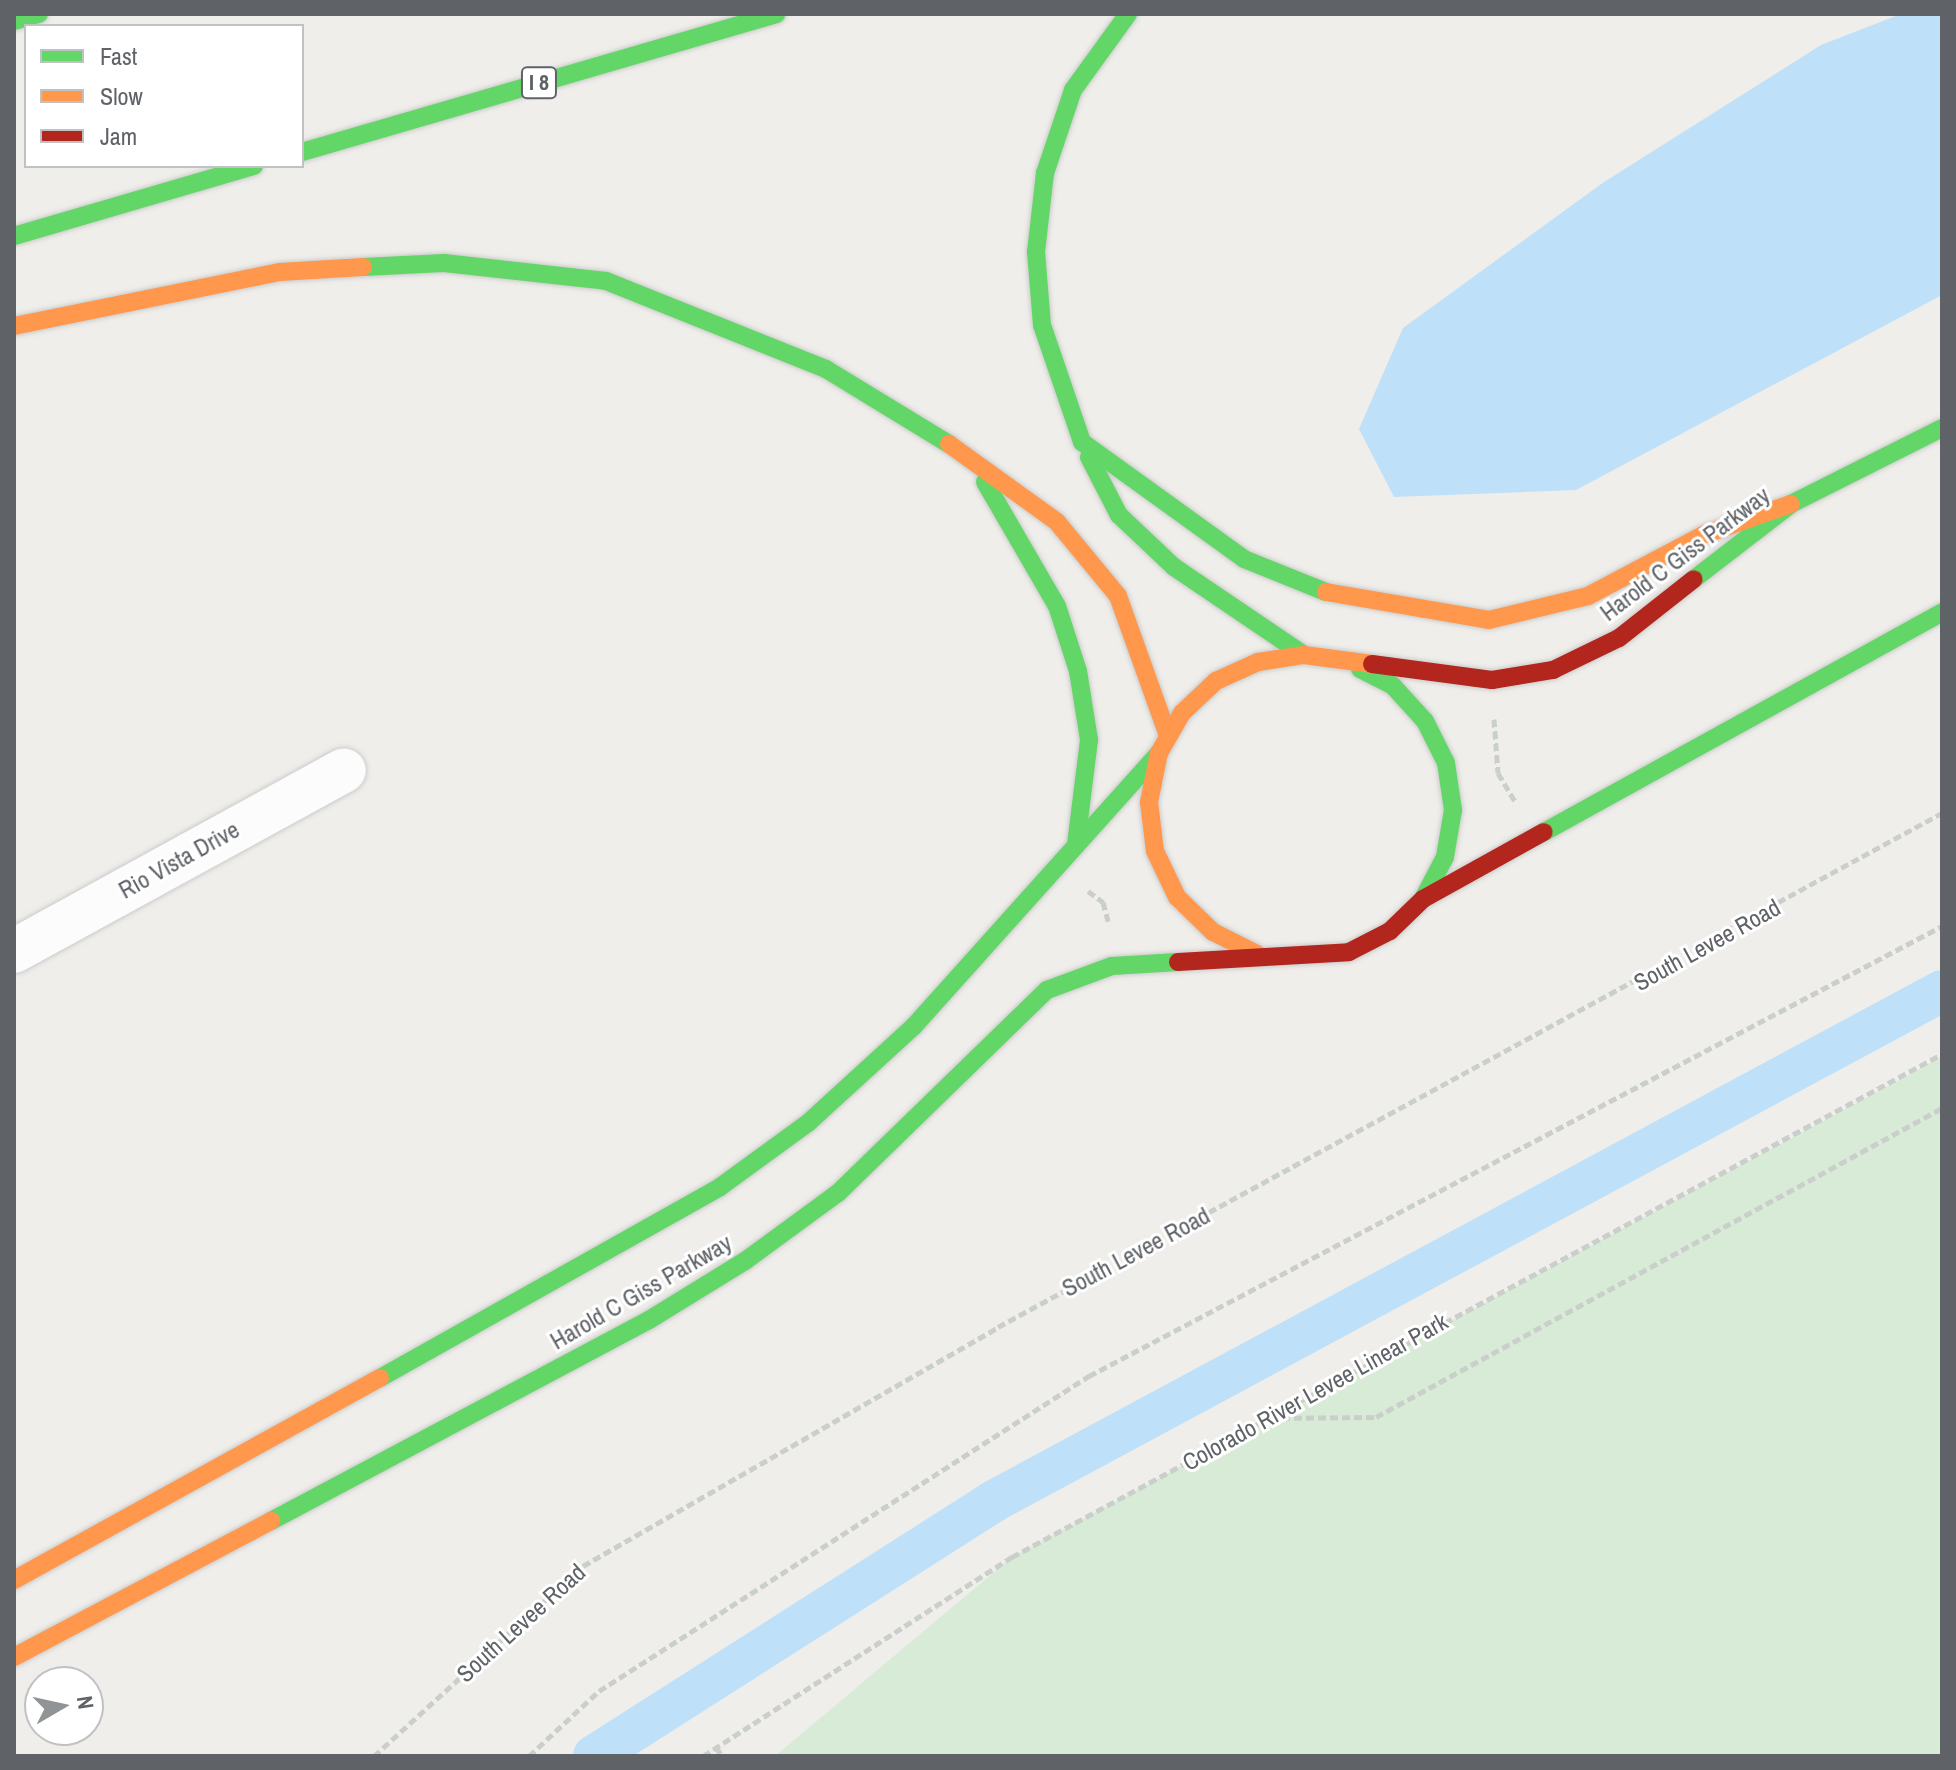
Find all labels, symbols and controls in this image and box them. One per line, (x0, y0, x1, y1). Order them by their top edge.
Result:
legend (24, 24, 304, 168)
text: Fast (100, 40, 137, 72)
road number: I 8 (519, 65, 559, 101)
text: Slow (100, 80, 143, 112)
text: Jam (100, 120, 137, 152)
street label: Harold C Giss Parkway (1595, 481, 1775, 627)
street label: Rio Vista Drive (114, 815, 244, 905)
street label: South Levee Road (1629, 893, 1785, 997)
street label: South Levee Road (1057, 1201, 1215, 1303)
street label: Harold C Giss Parkway (545, 1228, 737, 1356)
street label: Colorado River Levee Linear Park (1177, 1307, 1453, 1477)
street label: South Levee Road (451, 1558, 591, 1688)
north arrow (24, 1666, 104, 1746)
text: N (70, 1694, 102, 1711)

